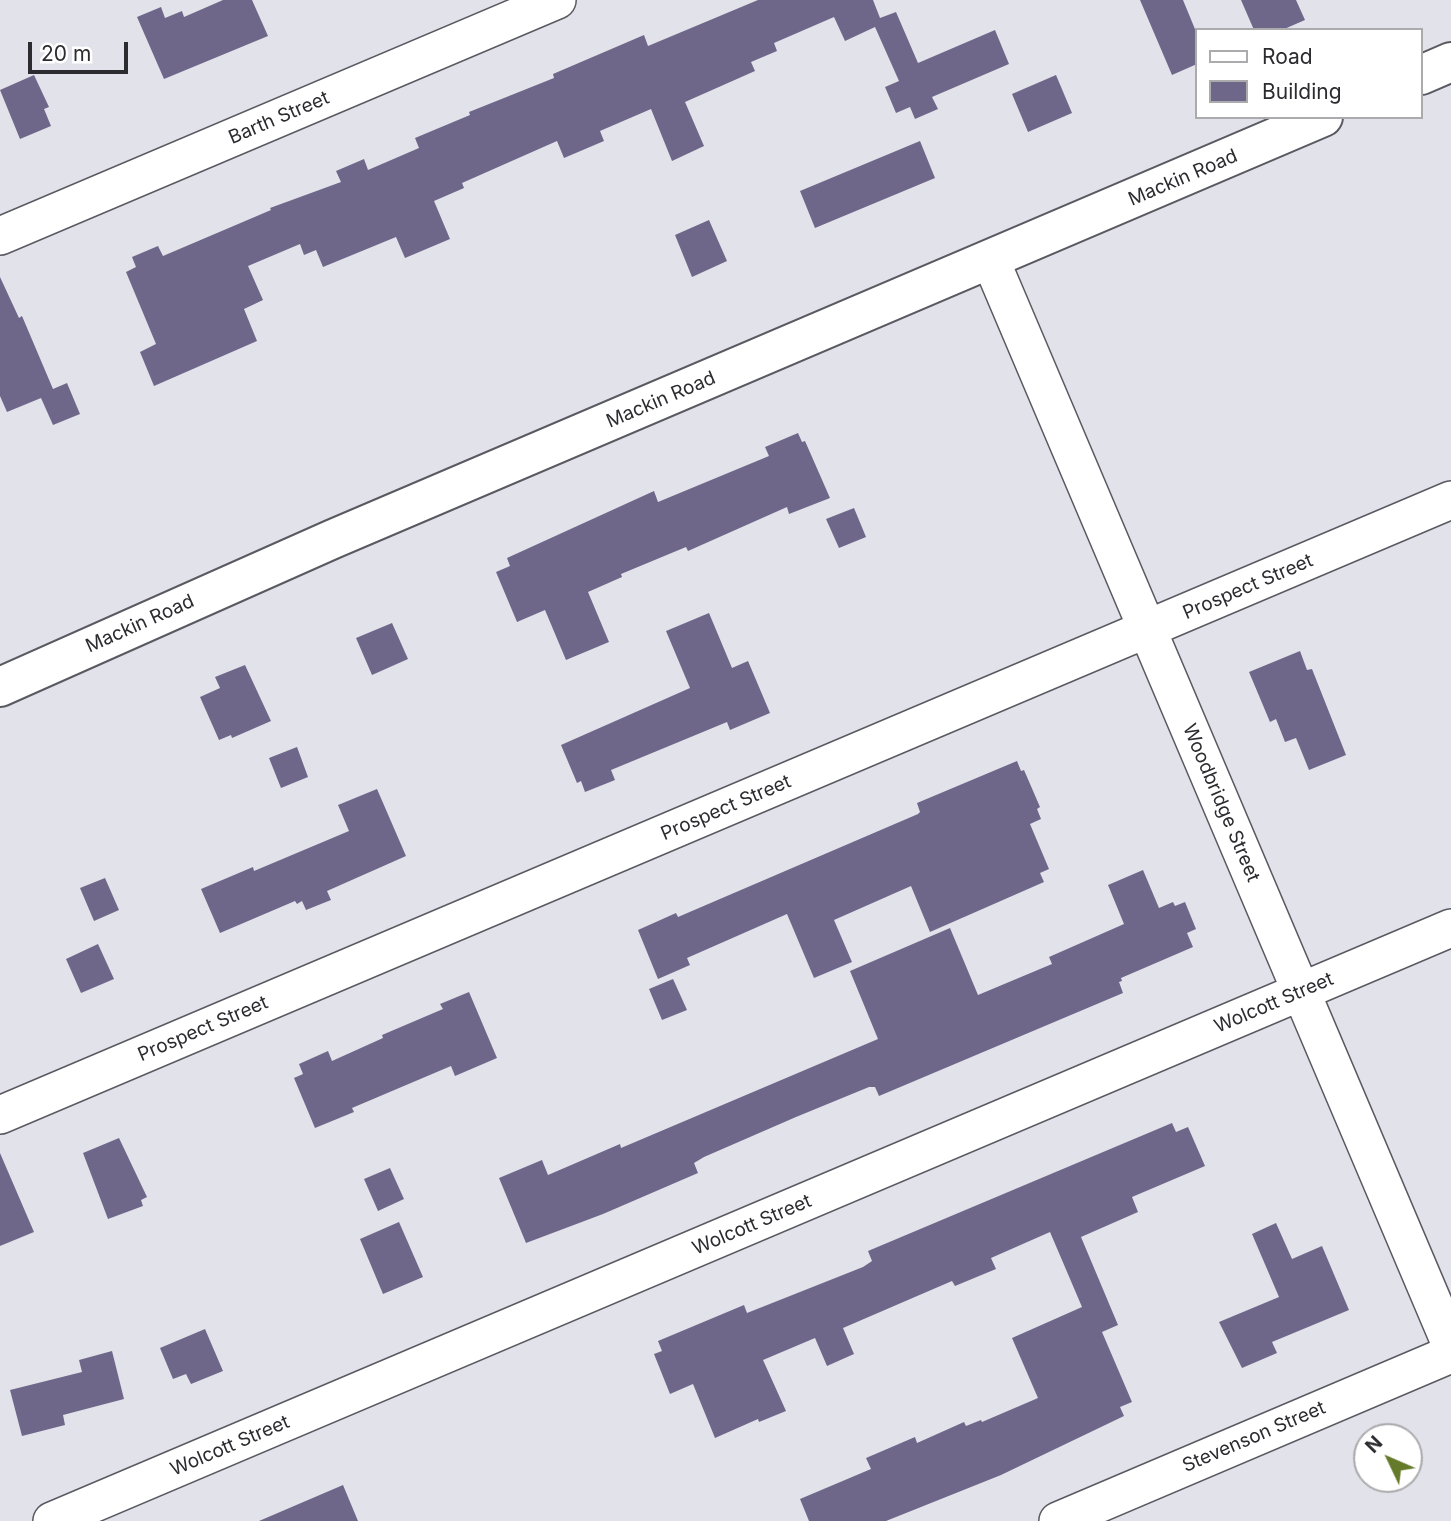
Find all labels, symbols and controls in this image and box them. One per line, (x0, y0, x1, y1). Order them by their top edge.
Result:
scale bar (32, 28, 131, 72)
legend (1196, 28, 1423, 119)
text: 20 m (41, 41, 91, 66)
text: Road (1262, 44, 1313, 69)
text: Building (1262, 79, 1342, 104)
street label: Barth Street (225, 87, 333, 149)
street label: Mackin Road (1125, 145, 1241, 211)
street label: Mackin Road (603, 367, 719, 433)
street label: Prospect Street (1180, 549, 1316, 625)
street label: Mackin Road (82, 590, 198, 658)
street label: Woodbridge Street (1177, 721, 1265, 885)
street label: Prospect Street (658, 770, 794, 846)
street label: Wolcott Street (1211, 968, 1337, 1038)
street label: Prospect Street (135, 991, 271, 1067)
street label: Wolcott Street (689, 1190, 815, 1260)
street label: Stevenson Street (1179, 1397, 1329, 1477)
street label: Wolcott Street (167, 1411, 293, 1481)
north arrow (1353, 1423, 1423, 1493)
text: N (1361, 1431, 1387, 1458)

